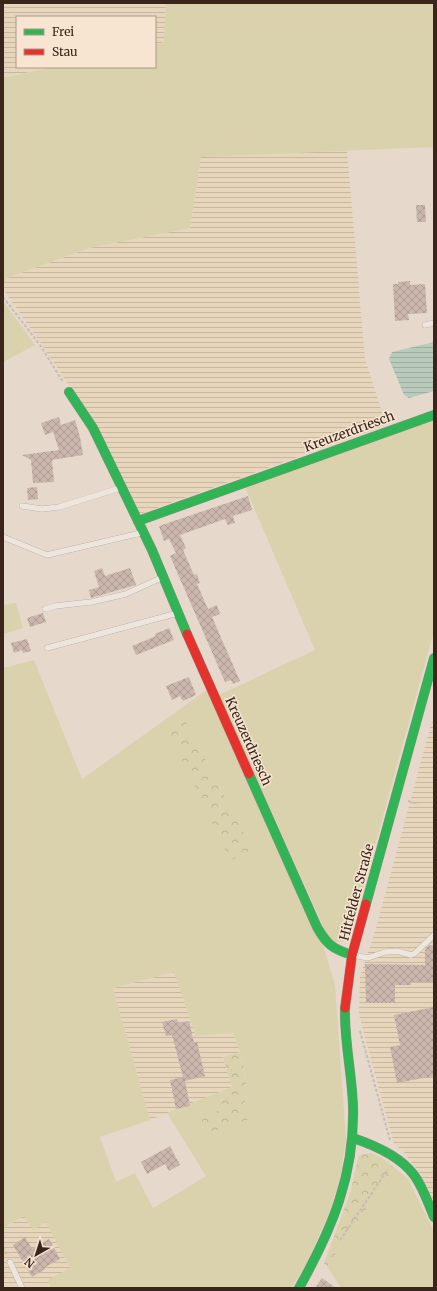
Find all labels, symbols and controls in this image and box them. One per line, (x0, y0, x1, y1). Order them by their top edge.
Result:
legend (16, 16, 156, 68)
text: Frei (52, 24, 74, 39)
text: Stau (52, 44, 78, 59)
street label: Kreuzerdriesch (302, 407, 397, 456)
street label: Kreuzerdriesch (221, 694, 276, 788)
street label: Hitfelder Straße (335, 842, 378, 942)
north arrow (16, 1235, 56, 1275)
text: N (22, 1254, 37, 1271)

